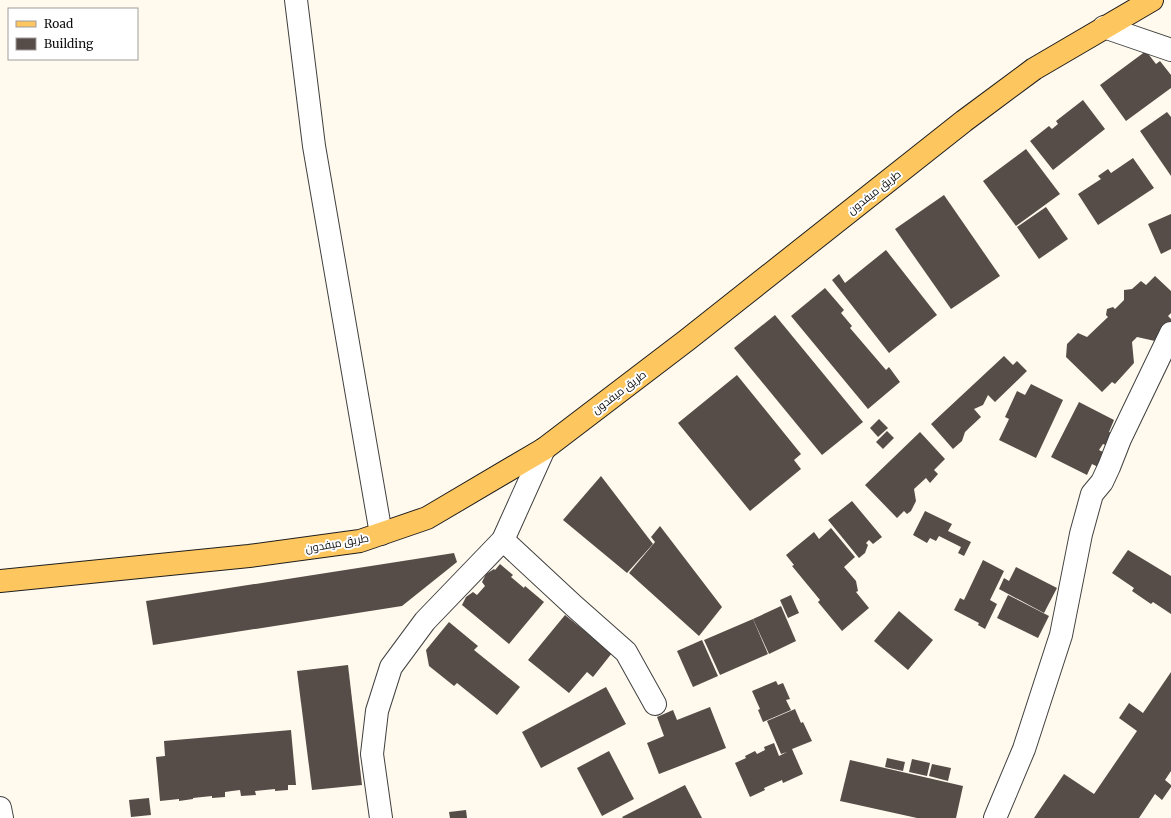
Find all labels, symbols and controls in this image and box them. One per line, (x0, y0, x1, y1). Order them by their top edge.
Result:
legend (8, 8, 138, 60)
text: Road (44, 16, 73, 31)
text: Building (44, 36, 94, 51)
street label: طريق ميفدون (844, 167, 904, 217)
street label: طريق ميفدون (589, 367, 649, 417)
street label: طريق ميفدون (304, 531, 370, 555)

